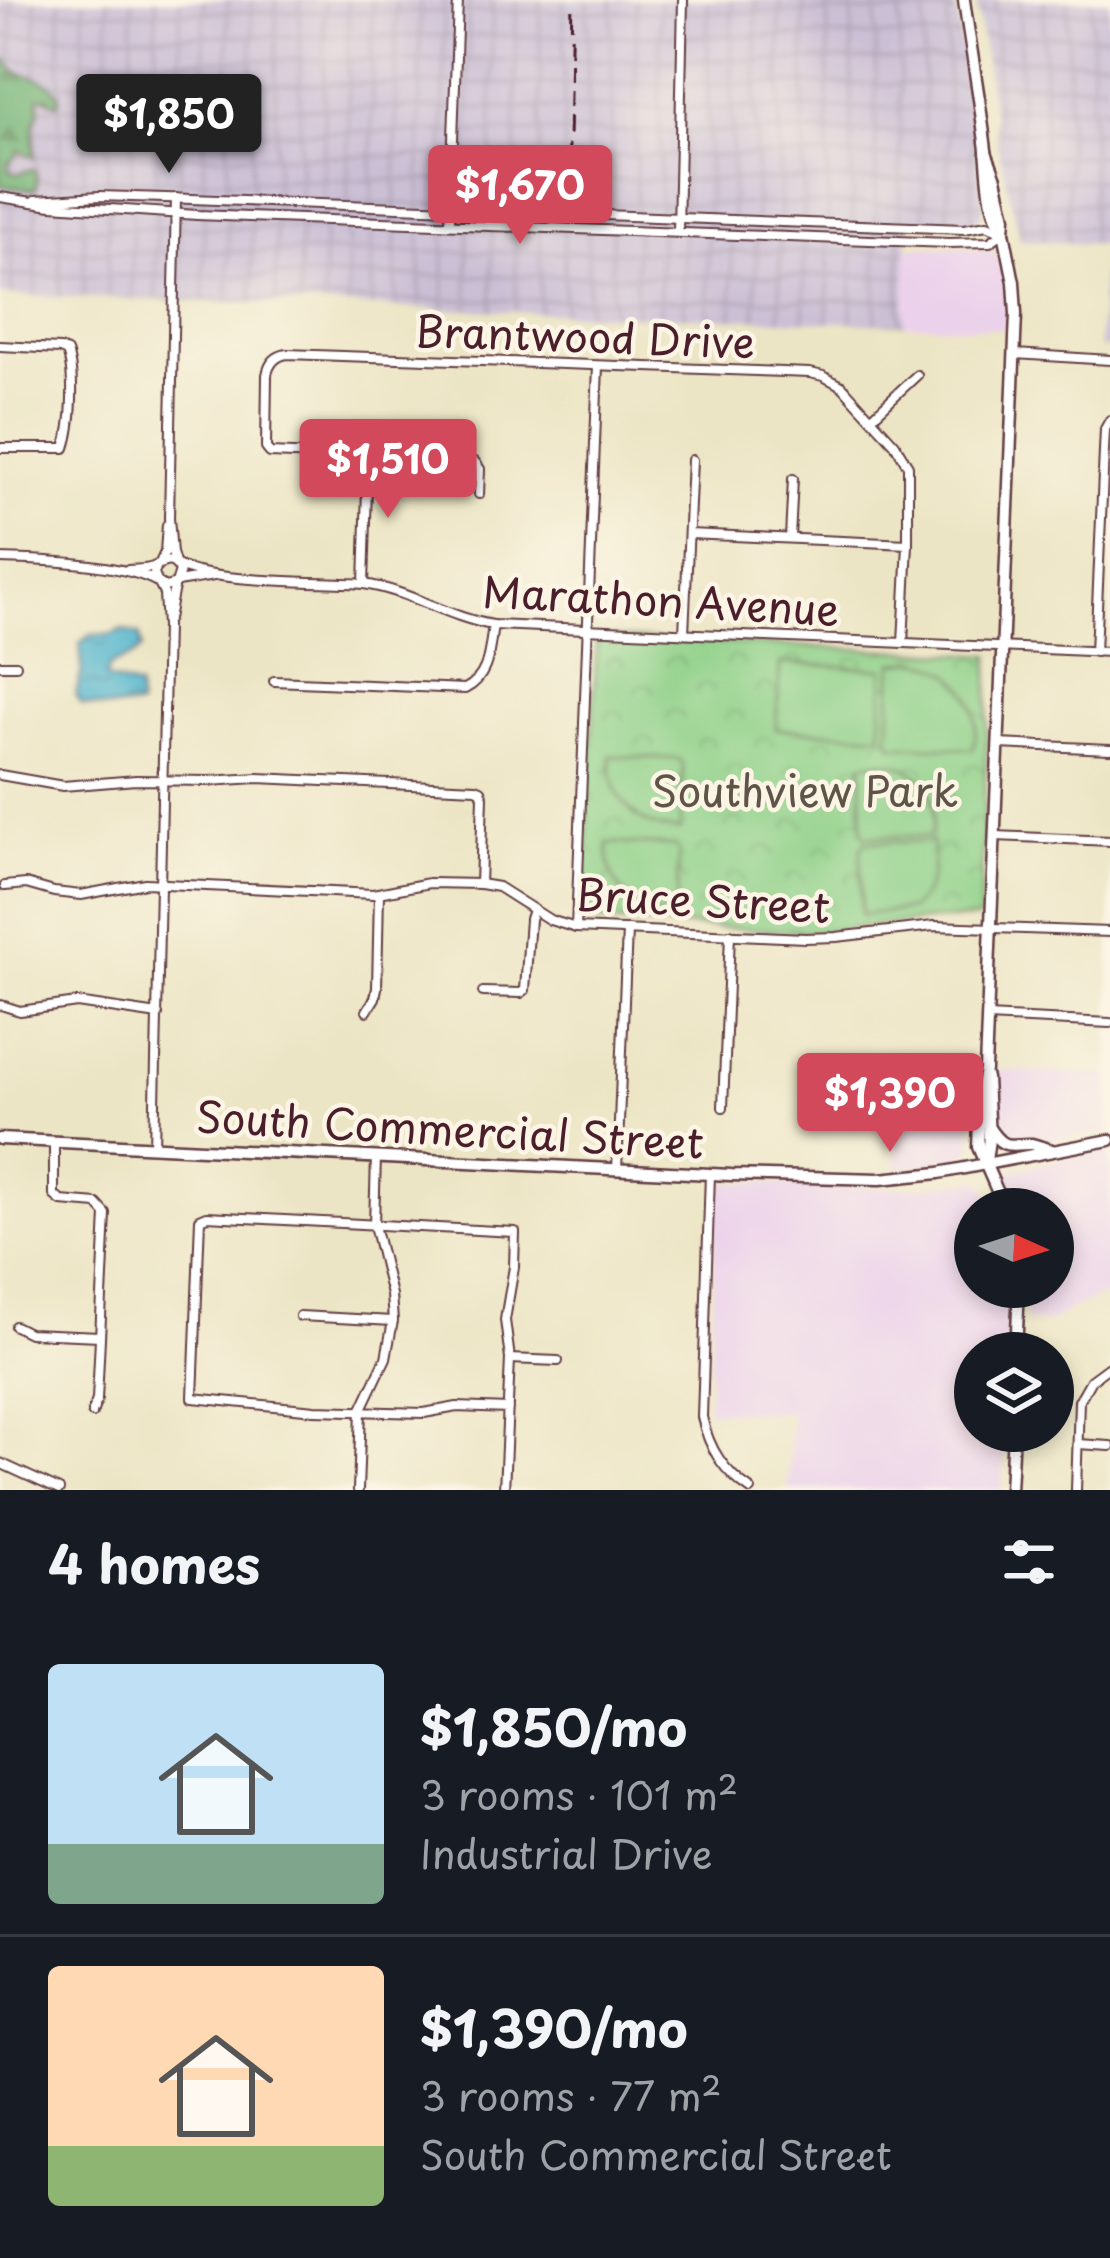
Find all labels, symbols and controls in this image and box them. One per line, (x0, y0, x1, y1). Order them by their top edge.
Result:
pin: $1,850 (71, 74, 267, 176)
text: $1,850 (103, 83, 235, 142)
pin: $1,670 (422, 145, 618, 247)
text: $1,670 (455, 154, 585, 213)
street label: Brantwood Drive (414, 298, 756, 372)
pin: $1,510 (290, 419, 486, 521)
text: $1,510 (327, 428, 449, 487)
street label: Marathon Avenue (481, 558, 841, 640)
park label: Southview Park (652, 758, 958, 821)
street label: Bruce Street (574, 861, 832, 937)
pin: $1,390 (792, 1053, 988, 1155)
text: $1,390 (824, 1062, 956, 1121)
street label: South Commercial Street (195, 1083, 705, 1173)
north arrow (954, 1188, 1074, 1308)
map controls (954, 1188, 1074, 1452)
button: layers (954, 1332, 1074, 1452)
text: 4 homes (48, 1524, 260, 1601)
icon: filters (996, 1529, 1062, 1595)
text: $1,850/mo (420, 1687, 687, 1764)
icon: home (144, 1712, 288, 1856)
text: 3 rooms · 101 m² (420, 1764, 738, 1823)
text: Industrial Drive (420, 1823, 712, 1882)
text: $1,390/mo (420, 1988, 688, 2065)
icon: home (144, 2014, 288, 2158)
text: 3 rooms · 77 m² (420, 2065, 722, 2124)
text: South Commercial Street (420, 2124, 892, 2183)

